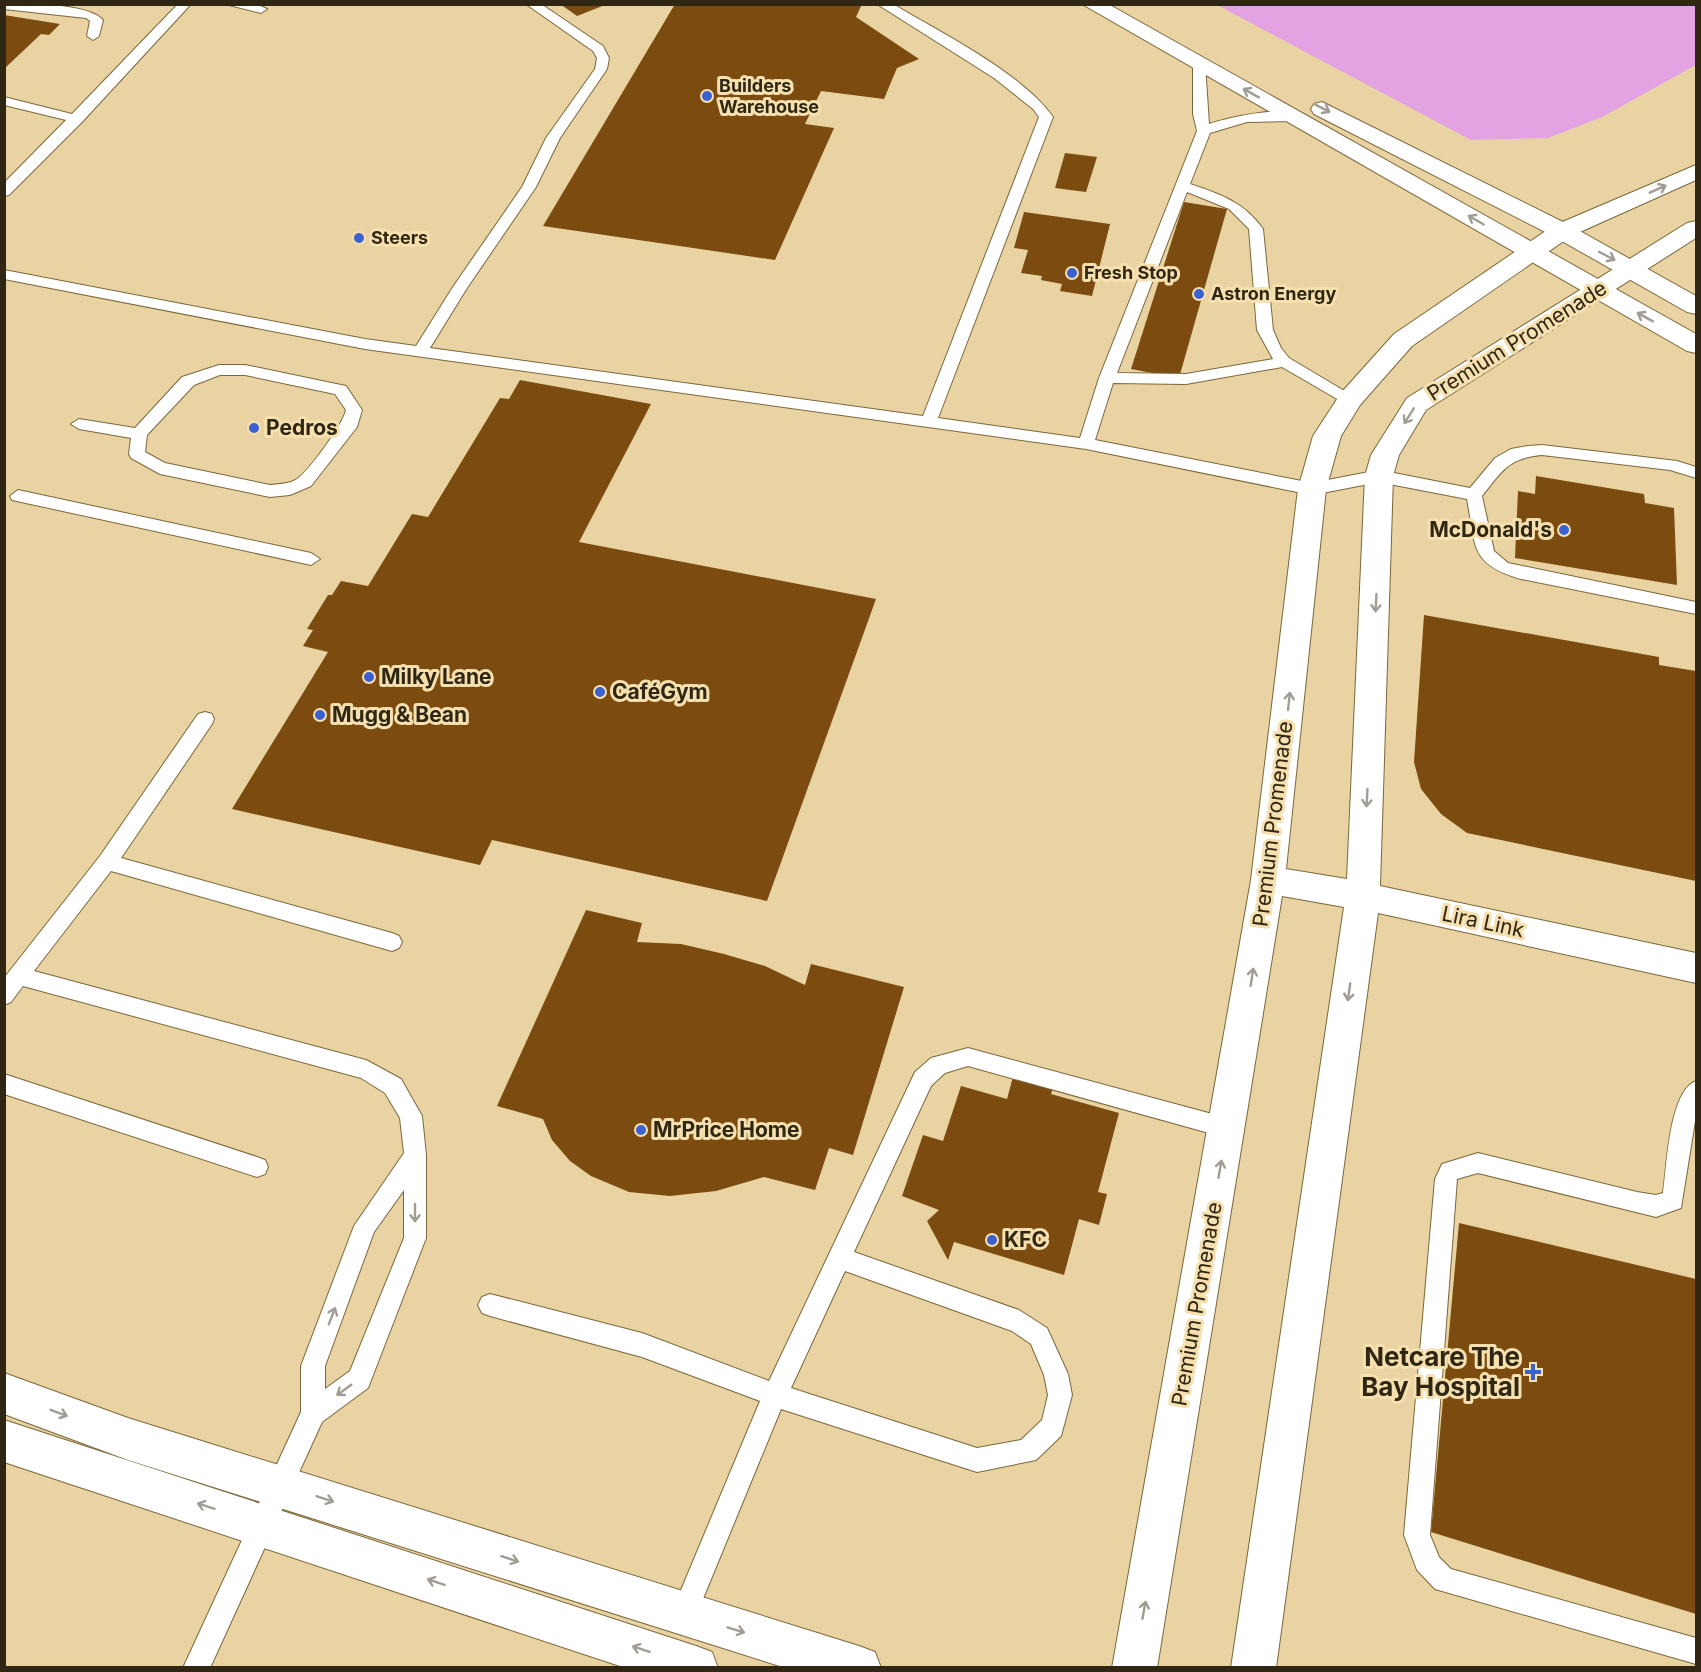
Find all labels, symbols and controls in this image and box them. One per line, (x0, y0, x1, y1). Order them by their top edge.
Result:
place label: Builders Warehouse (719, 75, 819, 117)
one-way arrow (1243, 87, 1260, 99)
marker: Builders Warehouse (700, 89, 714, 103)
one-way arrow (1312, 103, 1330, 115)
one-way arrow (1649, 183, 1667, 194)
one-way arrow (1468, 214, 1485, 226)
place label: Steers (371, 227, 428, 248)
marker: Steers (352, 231, 366, 245)
one-way arrow (1598, 250, 1616, 262)
place label: Fresh Stop (1084, 262, 1178, 283)
marker: Fresh Stop (1065, 266, 1079, 280)
street label: Premium Promenade (1422, 275, 1611, 406)
place label: Astron Energy (1211, 283, 1336, 304)
marker: Astron Energy (1192, 287, 1206, 301)
one-way arrow (1637, 311, 1654, 323)
one-way arrow (1403, 407, 1416, 424)
place label: Pedros (266, 415, 338, 440)
marker: Pedros (247, 421, 261, 435)
place label: McDonald's (1429, 517, 1552, 542)
marker: McDonald's (1557, 523, 1571, 537)
one-way arrow (1370, 592, 1381, 612)
place label: Milky Lane (381, 664, 492, 689)
marker: Milky Lane (362, 670, 376, 684)
place label: CaféGym (612, 679, 708, 704)
marker: CaféGym (593, 685, 607, 699)
one-way arrow (1283, 691, 1294, 711)
place label: Mugg & Bean (332, 702, 467, 727)
marker: Mugg & Bean (313, 708, 327, 722)
street label: Premium Promenade (1247, 720, 1298, 928)
one-way arrow (1362, 787, 1373, 807)
street label: Lira Link (1440, 901, 1527, 943)
one-way arrow (1247, 968, 1258, 987)
one-way arrow (1344, 981, 1355, 1001)
place label: MrPrice Home (653, 1117, 800, 1142)
marker: MrPrice Home (634, 1123, 648, 1137)
one-way arrow (1215, 1160, 1226, 1180)
street label: Premium Promenade (1166, 1200, 1227, 1408)
one-way arrow (409, 1203, 421, 1223)
place label: KFC (1004, 1227, 1047, 1252)
marker: KFC (985, 1233, 999, 1247)
one-way arrow (327, 1307, 338, 1326)
place label: Netcare The Bay Hospital (1361, 1341, 1520, 1402)
marker: Netcare The Bay Hospital (1524, 1363, 1542, 1381)
one-way arrow (337, 1384, 353, 1396)
one-way arrow (49, 1409, 68, 1420)
one-way arrow (315, 1495, 334, 1506)
one-way arrow (197, 1500, 216, 1511)
one-way arrow (500, 1554, 519, 1565)
one-way arrow (427, 1575, 445, 1586)
one-way arrow (1139, 1601, 1150, 1620)
one-way arrow (726, 1625, 745, 1636)
one-way arrow (632, 1643, 651, 1654)

